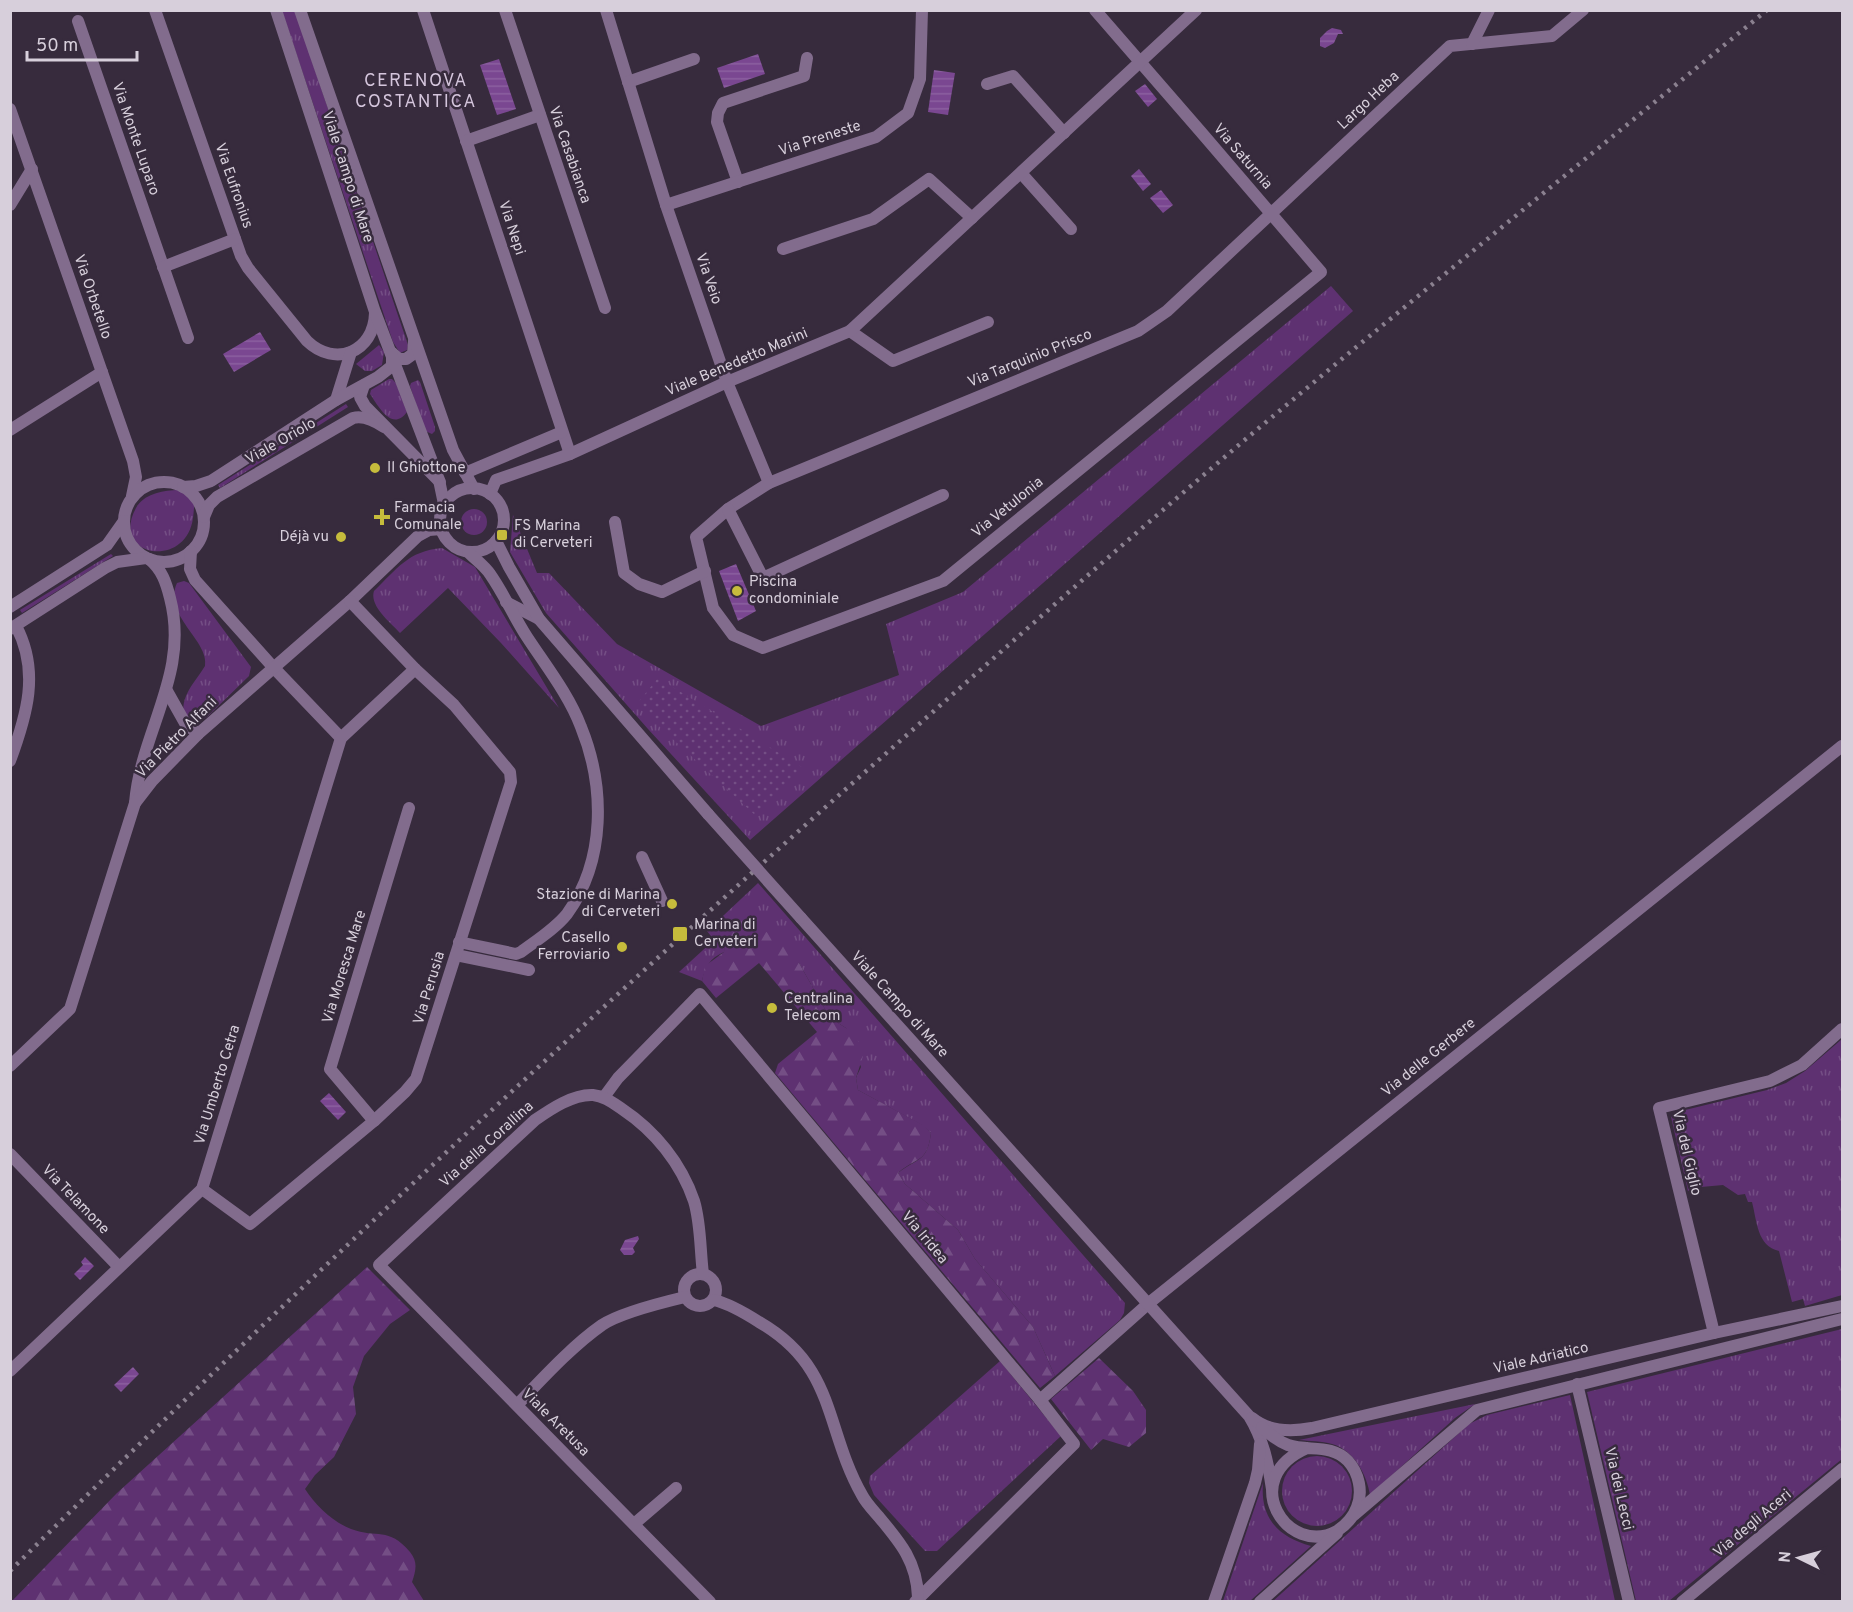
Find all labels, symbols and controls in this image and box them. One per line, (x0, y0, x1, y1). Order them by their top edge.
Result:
scale bar (27, 24, 136, 62)
text: 50 m (36, 35, 78, 58)
street label: Largo Heba (1334, 68, 1404, 134)
district label: CERENOVA COSTANTICA (355, 70, 477, 114)
street label: Via Monte Luparo (107, 80, 163, 198)
street label: Via Casabianca (543, 104, 595, 206)
street label: Viale Campo di Mare (317, 109, 377, 245)
street label: Via Preneste (777, 117, 863, 161)
street label: Via Saturnia (1208, 120, 1276, 194)
street label: Via Eufronius (210, 141, 256, 231)
street label: Via Nepi (493, 198, 529, 258)
street label: Via Veio (690, 251, 726, 307)
street label: Via Orbetello (69, 252, 115, 342)
street label: Viale Benedetto Marini (663, 324, 811, 402)
street label: Via Tarquinio Prisco (965, 325, 1095, 393)
street label: Viale Oriolo (242, 414, 320, 470)
place label: Il Ghiottone (387, 459, 466, 478)
marker: Il Ghiottone (368, 461, 382, 475)
street label: Via Vetulonia (968, 473, 1048, 543)
place label: Farmacia Comunale (394, 499, 462, 535)
marker: Farmacia Comunale (375, 510, 389, 524)
place label: FS Marina di Cerveteri (514, 517, 593, 553)
place label: Déjà vu (280, 528, 329, 547)
marker: FS Marina di Cerveteri (495, 528, 509, 542)
marker: Déjà vu (334, 530, 348, 544)
place label: Piscina condominiale (749, 573, 839, 609)
marker: Piscina condominiale (730, 584, 744, 598)
street label: Via Pietro Alfani (132, 693, 222, 783)
place label: Stazione di Marina di Cerveteri (536, 886, 660, 922)
marker: Stazione di Marina di Cerveteri (665, 897, 679, 911)
street label: Via Moresca Mare (319, 908, 371, 1026)
place label: Marina di Cerveteri (694, 916, 757, 952)
marker: Marina di Cerveteri (671, 925, 689, 943)
place label: Casello Ferroviario (538, 929, 610, 965)
marker: Casello Ferroviario (615, 940, 629, 954)
street label: Viale Campo di Mare (846, 948, 952, 1062)
street label: Via Perusia (410, 949, 450, 1027)
place label: Centralina Telecom (784, 990, 853, 1026)
marker: Centralina Telecom (765, 1001, 779, 1015)
street label: Via delle Gerbere (1378, 1014, 1480, 1102)
street label: Via Umberto Cetra (191, 1023, 245, 1147)
street label: Via della Corallina (436, 1098, 538, 1192)
street label: Via del Giglio (1667, 1108, 1705, 1198)
street label: Via Telamone (37, 1161, 113, 1239)
street label: Via Iridea (896, 1208, 952, 1268)
street label: Viale Adriatico (1491, 1339, 1591, 1379)
street label: Viale Aretusa (517, 1385, 593, 1461)
street label: Via dei Lecci (1599, 1446, 1637, 1532)
street label: Via degli Aceri (1710, 1486, 1796, 1562)
north arrow (1769, 1528, 1829, 1588)
text: N (1776, 1550, 1797, 1563)

